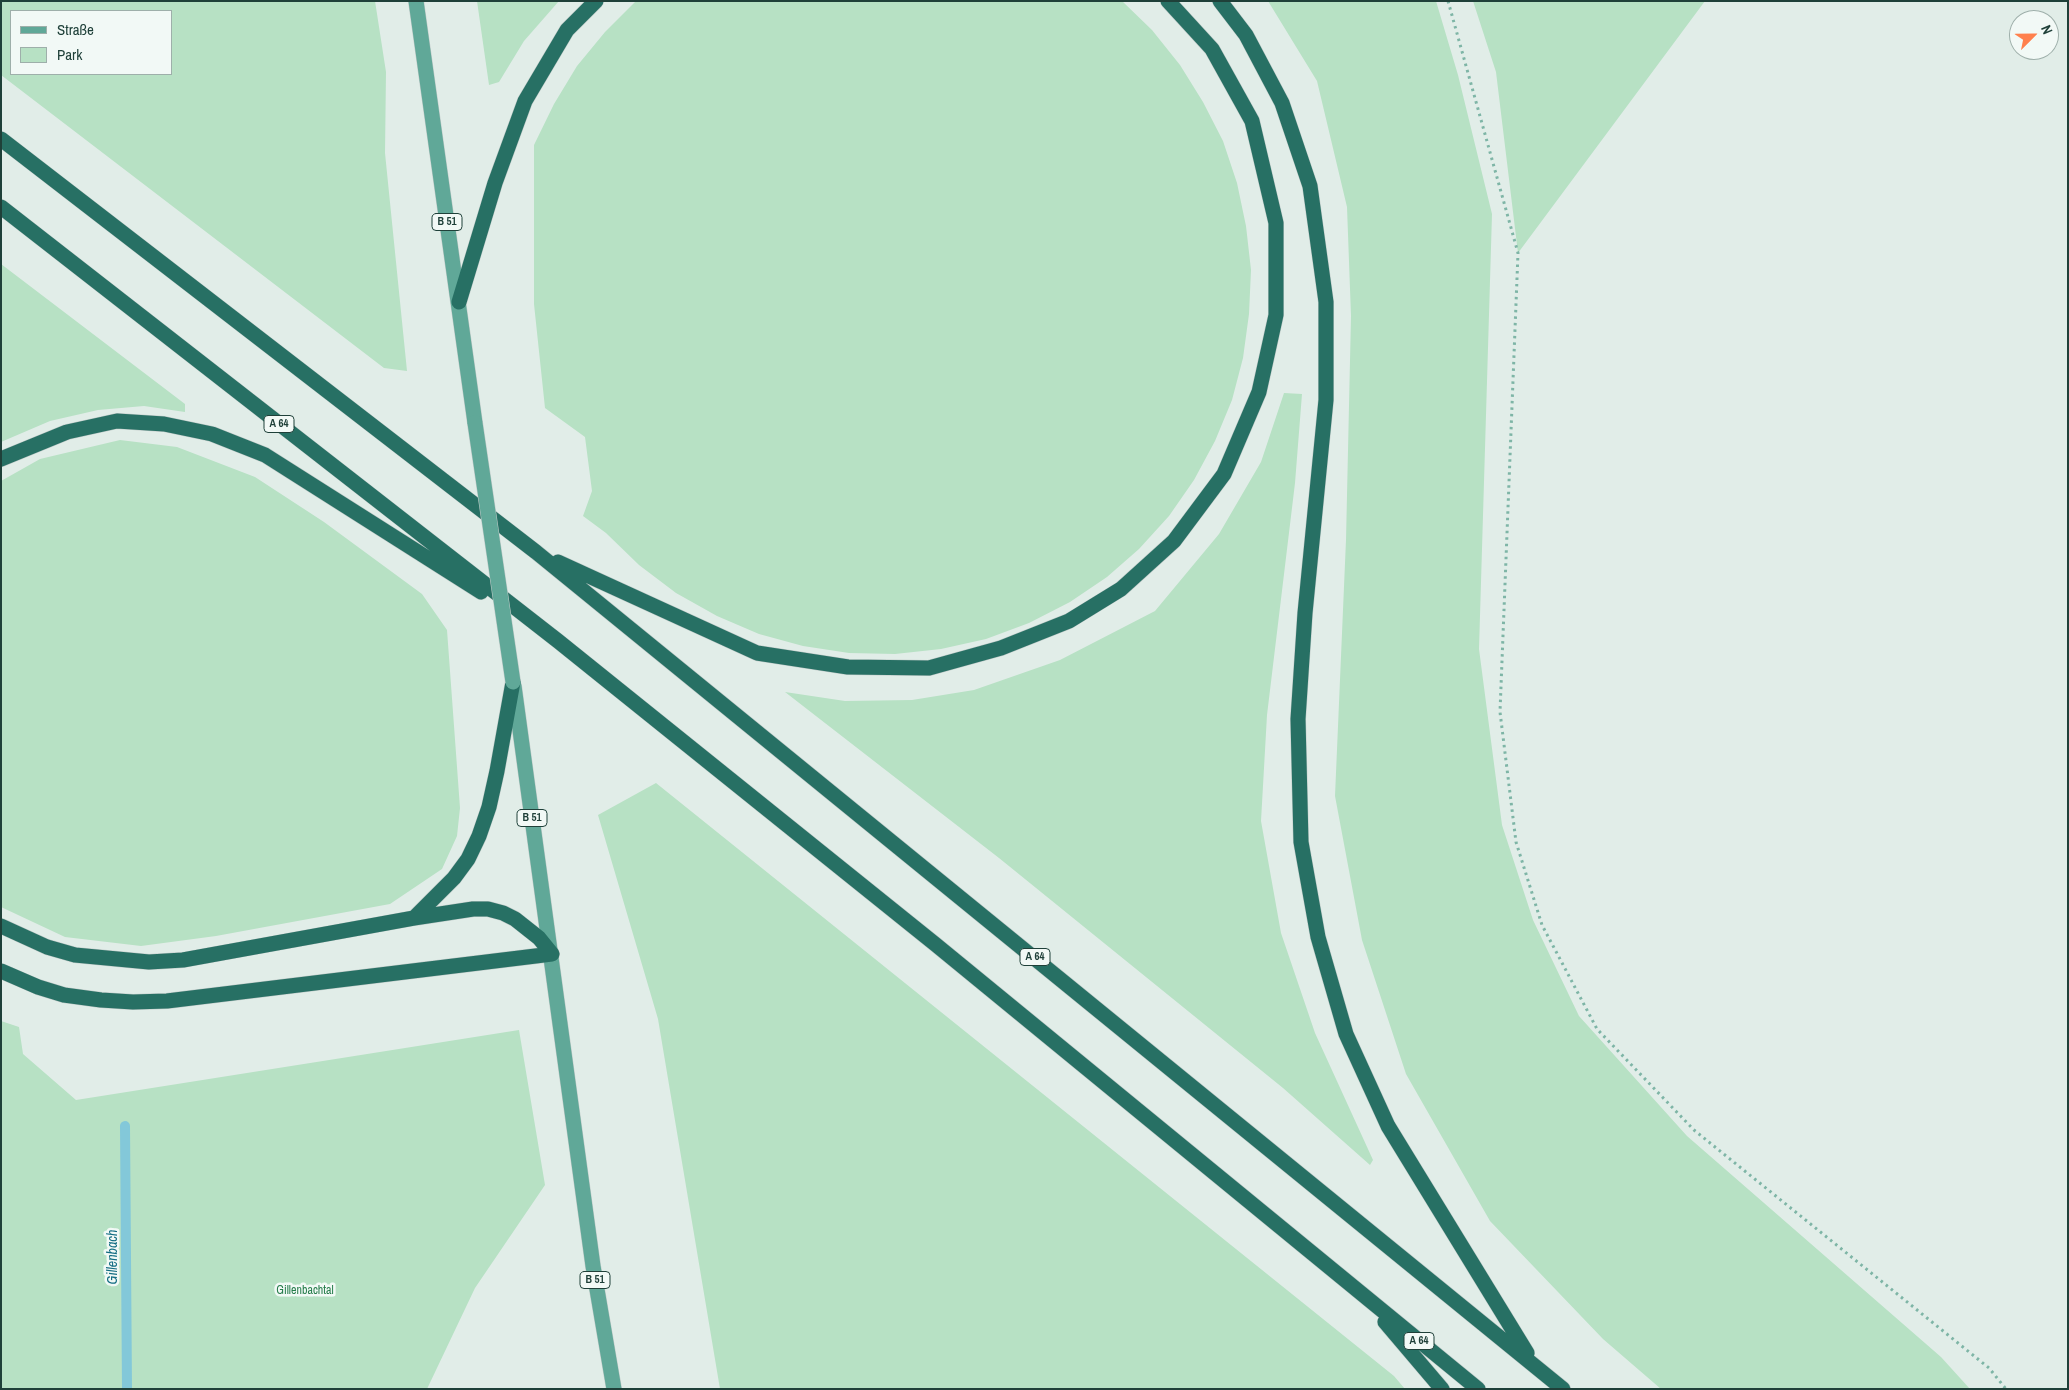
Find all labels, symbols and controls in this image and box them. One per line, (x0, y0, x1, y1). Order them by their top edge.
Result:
legend (10, 10, 172, 75)
north arrow (2009, 10, 2059, 60)
text: Straße (57, 19, 94, 40)
text: N (2037, 22, 2057, 37)
text: Park (57, 44, 82, 65)
road number: B 51 (432, 213, 462, 230)
road number: A 64 (264, 416, 294, 432)
road number: B 51 (517, 810, 547, 826)
road number: A 64 (1020, 949, 1050, 966)
water label: Gillenbach (105, 1230, 121, 1284)
road number: B 51 (580, 1272, 610, 1288)
park label: Gillenbachtal (276, 1284, 334, 1298)
road number: A 64 (1404, 1332, 1434, 1350)

